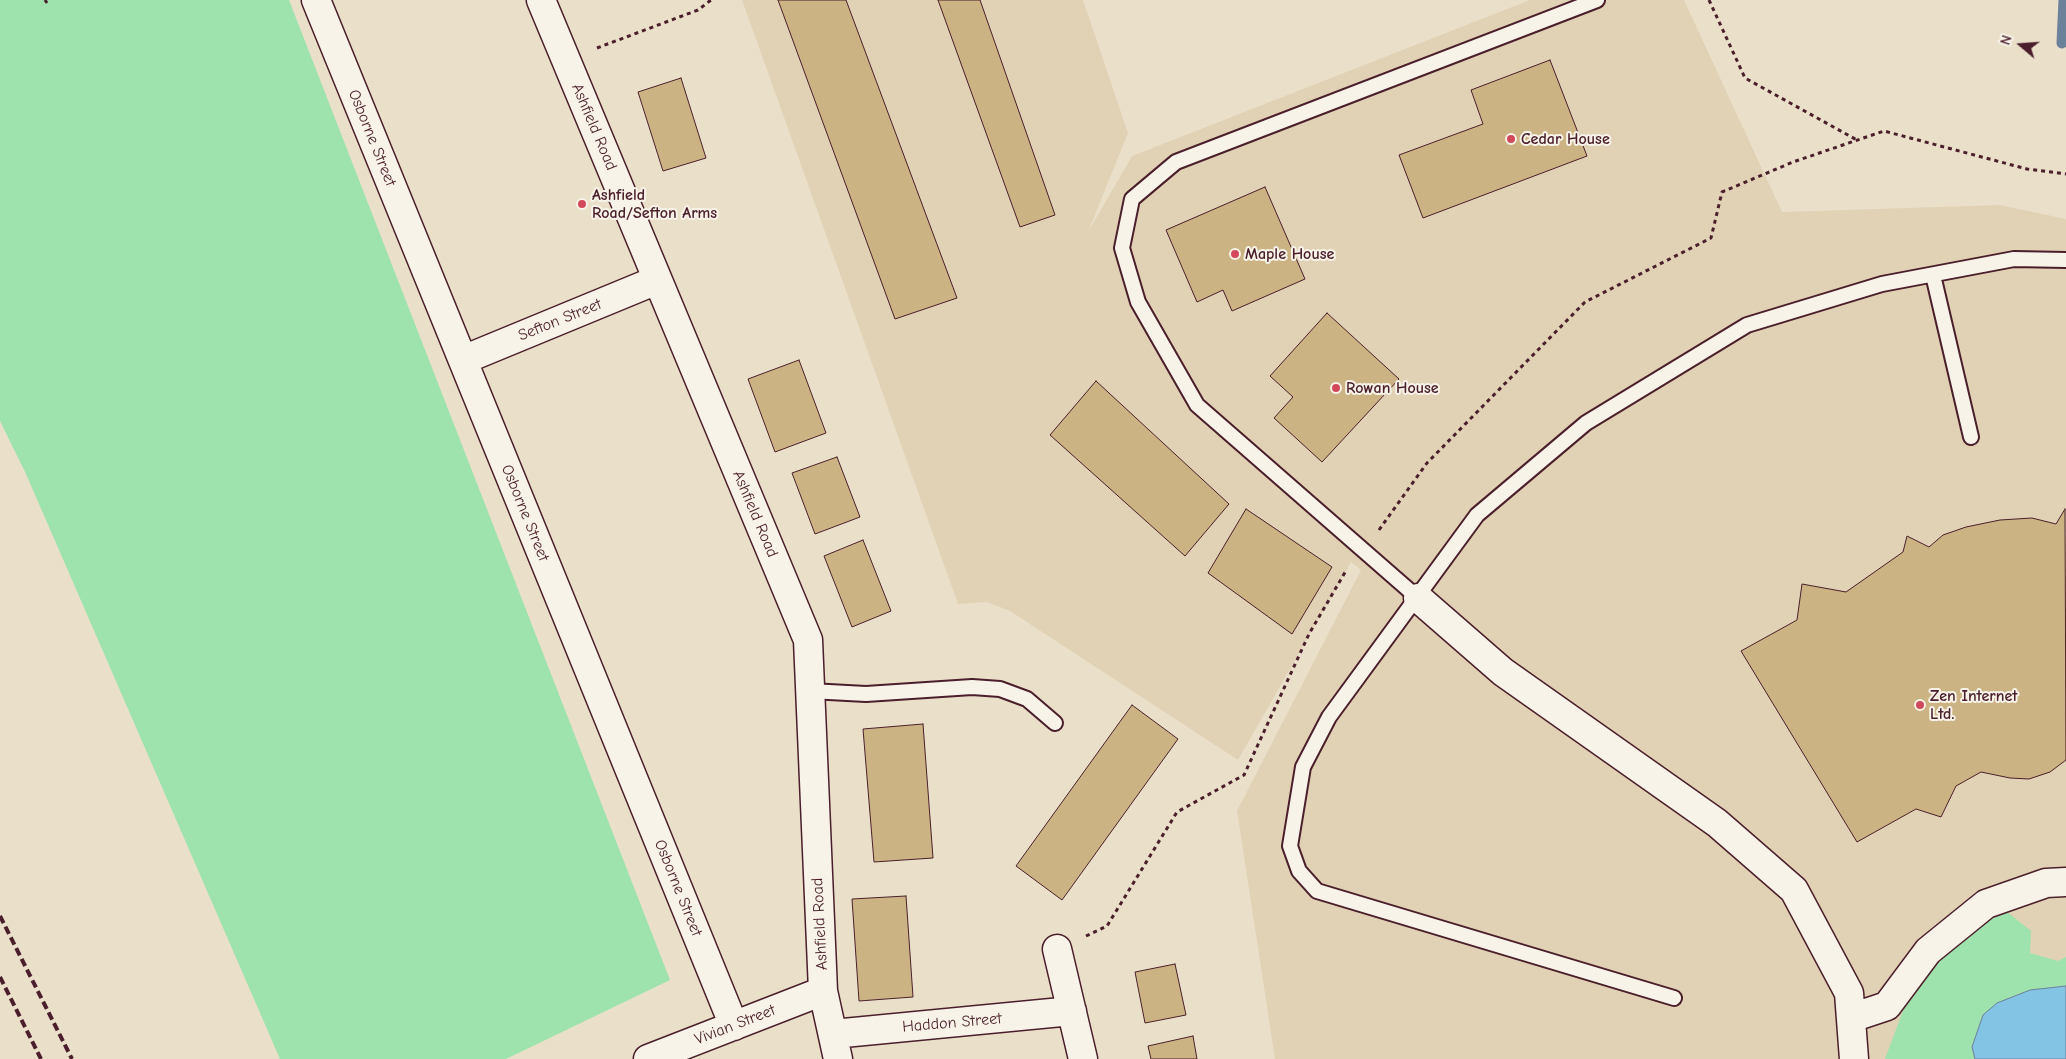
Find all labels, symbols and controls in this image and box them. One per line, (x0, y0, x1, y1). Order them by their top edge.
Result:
north arrow (1996, 20, 2046, 70)
text: N (1997, 33, 2016, 47)
street label: Ashfield Road (567, 81, 621, 173)
street label: Osborne Street (344, 87, 400, 189)
place label: Cedar House (1521, 129, 1610, 149)
marker: Cedar House (1505, 133, 1517, 145)
place label: Ashfield Road/Sefton Arms (592, 185, 717, 223)
marker: Ashfield Road/Sefton Arms (576, 198, 588, 210)
place label: Maple House (1245, 244, 1334, 264)
marker: Maple House (1229, 248, 1241, 260)
street label: Sefton Street (516, 295, 604, 345)
place label: Rowan House (1346, 378, 1439, 398)
marker: Rowan House (1330, 382, 1342, 394)
street label: Osborne Street (497, 462, 553, 564)
street label: Ashfield Road (728, 468, 782, 560)
place label: Zen Internet Ltd. (1930, 686, 2018, 724)
marker: Zen Internet Ltd. (1914, 699, 1926, 711)
street label: Osborne Street (650, 837, 706, 939)
street label: Ashfield Road (808, 877, 832, 971)
street label: Vivian Street (692, 1001, 778, 1049)
street label: Haddon Street (902, 1009, 1002, 1037)

